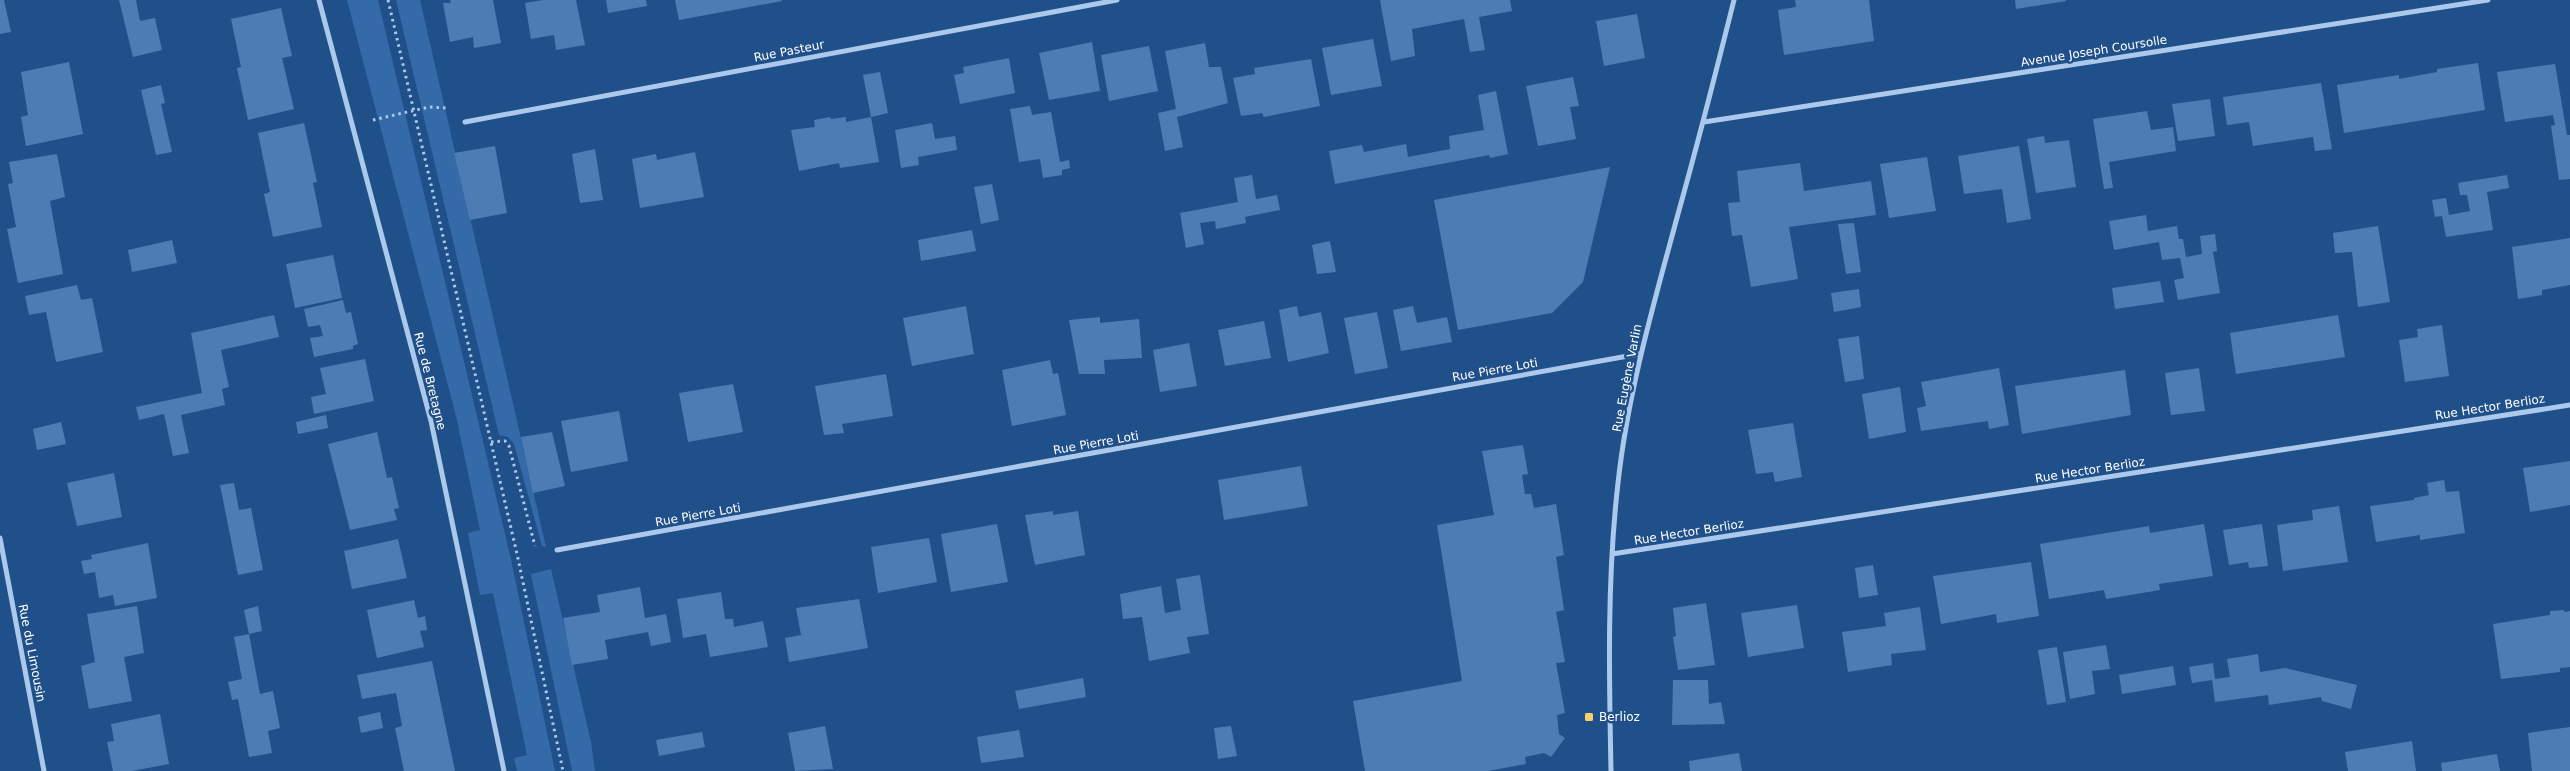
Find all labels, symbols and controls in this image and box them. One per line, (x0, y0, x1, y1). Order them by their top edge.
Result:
street label: Avenue Joseph Coursolle (2020, 33, 2168, 69)
street label: Rue Pasteur (753, 37, 826, 65)
street label: Rue Eugène Varlin (1610, 323, 1644, 433)
street label: Rue de Bretagne (411, 331, 449, 431)
street label: Rue Pierre Loti (1451, 356, 1539, 384)
street label: Rue Hector Berlioz (2434, 391, 2546, 423)
street label: Rue Pierre Loti (1052, 429, 1140, 457)
street label: Rue Hector Berlioz (2034, 454, 2146, 486)
street label: Rue Pierre Loti (654, 501, 742, 529)
street label: Rue Hector Berlioz (1633, 516, 1745, 548)
street label: Rue du Limousin (16, 603, 48, 703)
place label: Berlioz (1599, 710, 1640, 724)
marker: Berlioz (1583, 711, 1595, 723)

